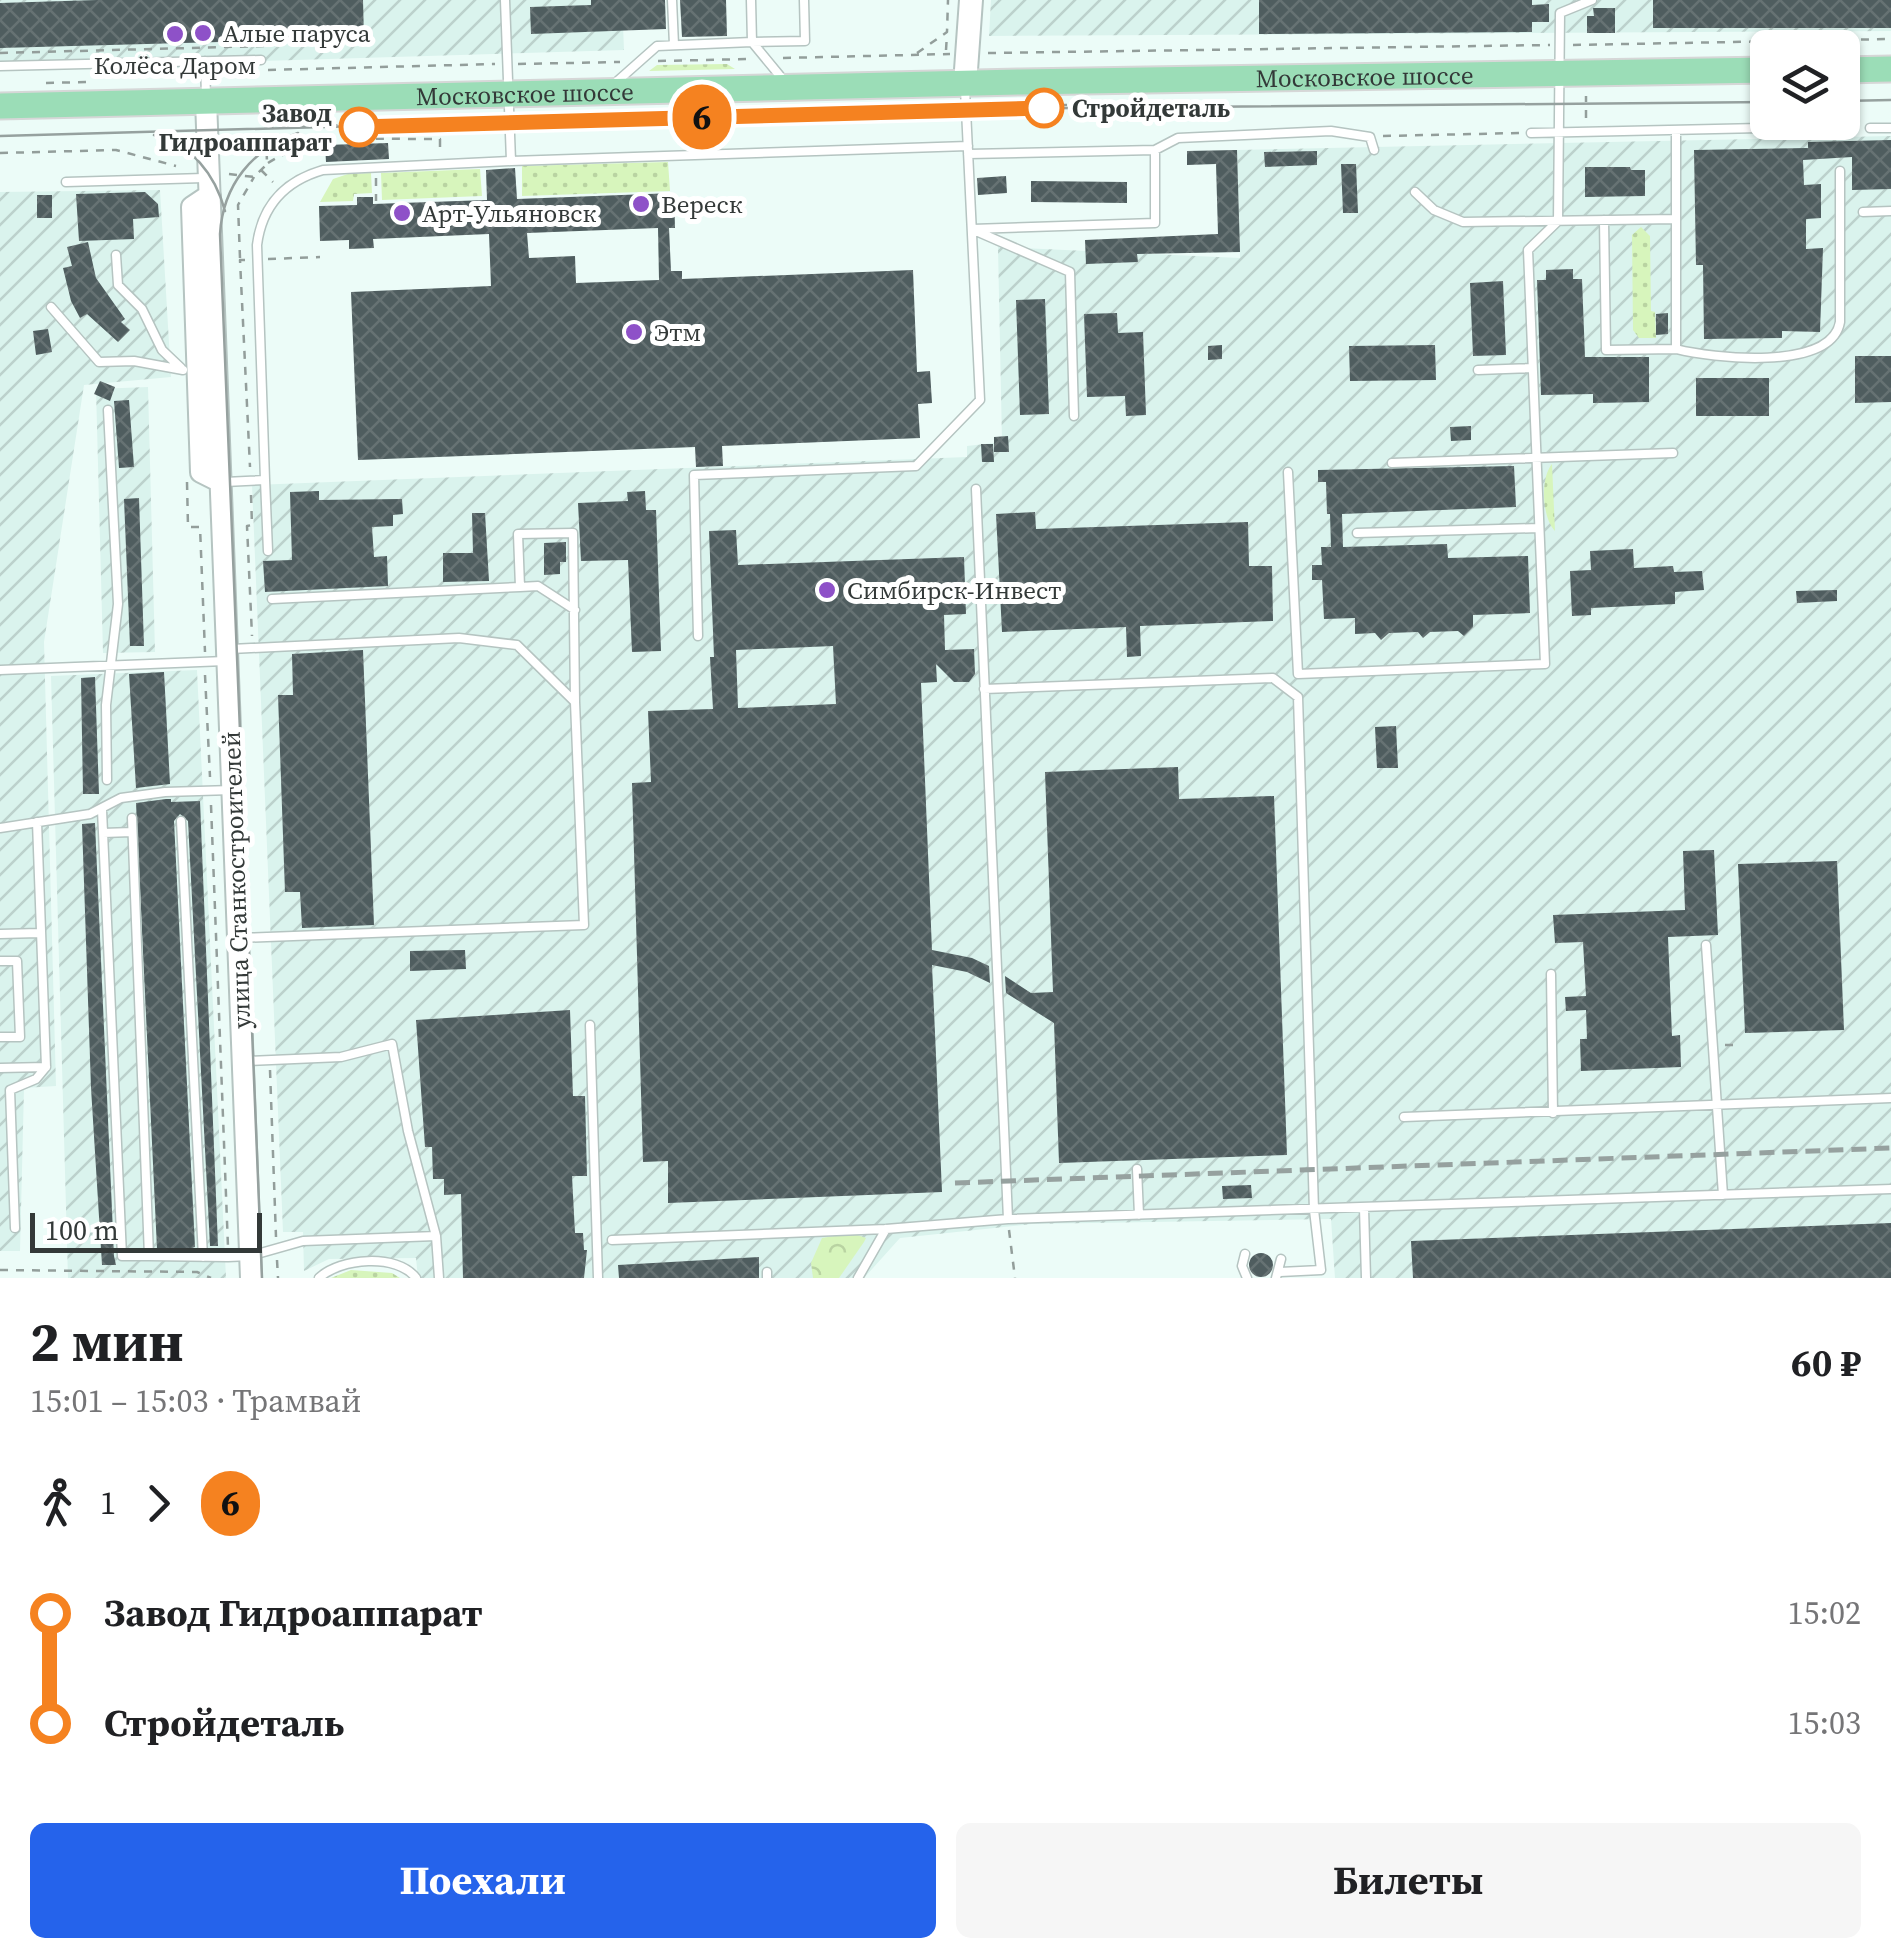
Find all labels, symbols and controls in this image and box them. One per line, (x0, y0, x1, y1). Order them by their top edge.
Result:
place label: Алые паруса (223, 16, 371, 50)
marker: Алые паруса (192, 22, 214, 44)
marker: Колёса Даром (164, 23, 186, 45)
map controls (1750, 30, 1860, 140)
button: layers (1750, 30, 1860, 140)
place label: Колёса Даром (94, 48, 256, 82)
street label: Московское шоссе (1255, 58, 1474, 95)
street label: Московское шоссе (416, 74, 634, 113)
line badge: 6 (670, 84, 734, 150)
marker: Стройдеталь (1025, 89, 1063, 127)
place label: Стройдеталь (1072, 91, 1230, 125)
text: 6 (693, 93, 711, 141)
place label: Завод Гидроаппарат (158, 96, 332, 159)
marker: Завод Гидроаппарат (340, 108, 378, 146)
place label: Вереск (661, 187, 743, 221)
marker: Вереск (630, 193, 652, 215)
place label: Арт-Ульяновск (422, 196, 596, 230)
marker: Арт-Ульяновск (391, 202, 413, 224)
place label: Этм (654, 315, 701, 349)
marker: Этм (623, 321, 645, 343)
place label: Симбирск-Инвест (847, 573, 1061, 607)
marker: Симбирск-Инвест (816, 579, 838, 601)
street label: улица Станкостроителей (214, 731, 258, 1029)
scale bar (30, 1208, 262, 1252)
text: 100 m (45, 1211, 119, 1249)
text: 2 мин (30, 1304, 184, 1379)
text: 60 ₽ (1791, 1337, 1861, 1389)
text: 15:01 – 15:03 · Трамвай (30, 1379, 361, 1423)
icon: walk (30, 1476, 85, 1531)
icon: forward (131, 1476, 186, 1531)
text: 6 (221, 1479, 240, 1527)
text: 1 (100, 1481, 116, 1525)
text: Завод Гидроаппарат (104, 1587, 483, 1639)
text: 15:02 (1787, 1591, 1861, 1635)
text: Стройдеталь (104, 1697, 344, 1749)
text: 15:03 (1787, 1701, 1861, 1745)
button: Поехали (30, 1823, 936, 1938)
button: Билеты (956, 1823, 1861, 1938)

